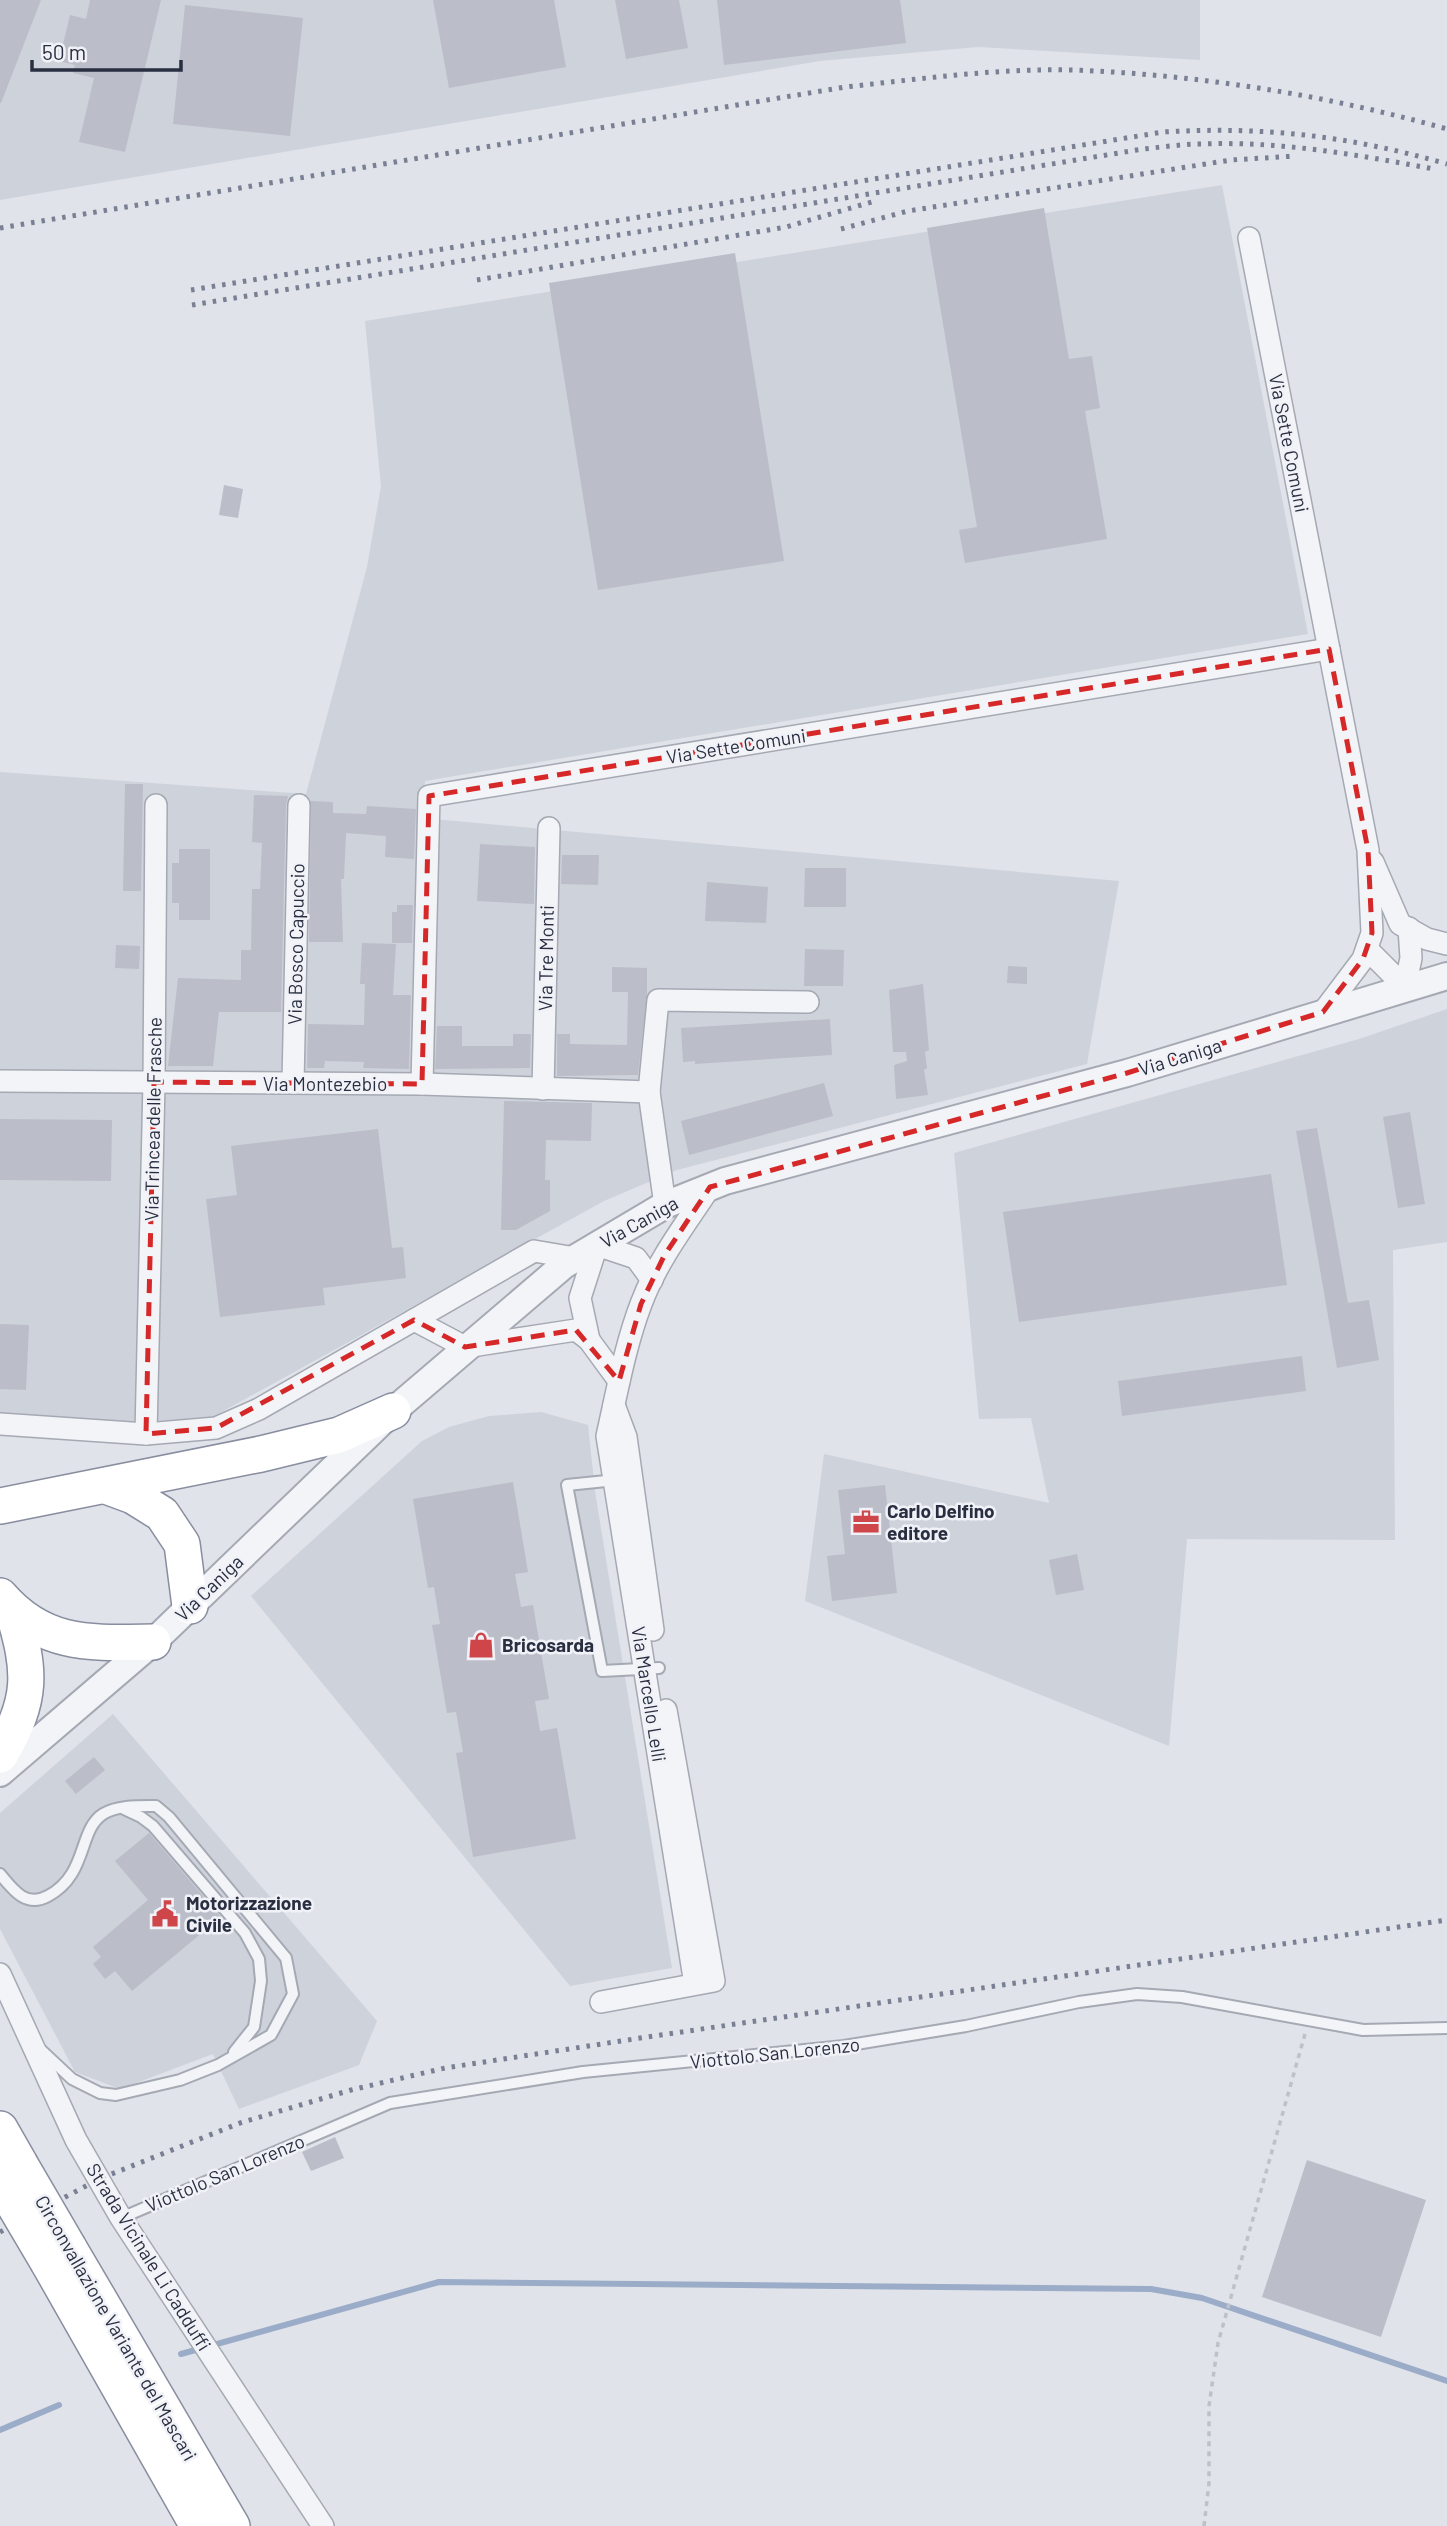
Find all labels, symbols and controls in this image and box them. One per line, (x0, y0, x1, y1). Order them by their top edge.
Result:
scale bar (32, 28, 180, 72)
text: 50 m (42, 39, 86, 64)
street label: Via Sette Comuni (1265, 372, 1314, 514)
street label: Via Sette Comuni (665, 723, 807, 768)
street label: Via Bosco Capuccio (283, 863, 308, 1025)
street label: Via Tre Monti (533, 905, 558, 1011)
street label: Via Trincea delle Frasche (139, 1017, 166, 1221)
street label: Via Caniga (1136, 1033, 1224, 1080)
street label: Via Montezebio (263, 1072, 387, 1095)
street label: Via Caniga (596, 1191, 682, 1252)
place label: Carlo Delfino editore (887, 1499, 995, 1544)
office icon: Carlo Delfino editore (851, 1507, 881, 1537)
street label: Via Caniga (170, 1550, 247, 1626)
street label: Via Marcello Lelli (627, 1624, 672, 1763)
shop icon: Bricosarda (466, 1630, 496, 1660)
place label: Bricosarda (502, 1633, 594, 1656)
place label: Motorizzazione Civile (186, 1891, 312, 1936)
public building icon: Motorizzazione Civile (150, 1899, 180, 1929)
street label: Viottolo San Lorenzo (689, 2032, 861, 2073)
street label: Viottolo San Lorenzo (142, 2129, 308, 2216)
street label: Strada Vicinale Li Cadduffi (82, 2159, 217, 2355)
street label: Circonvallazione Variante del Mascari (31, 2191, 202, 2465)

